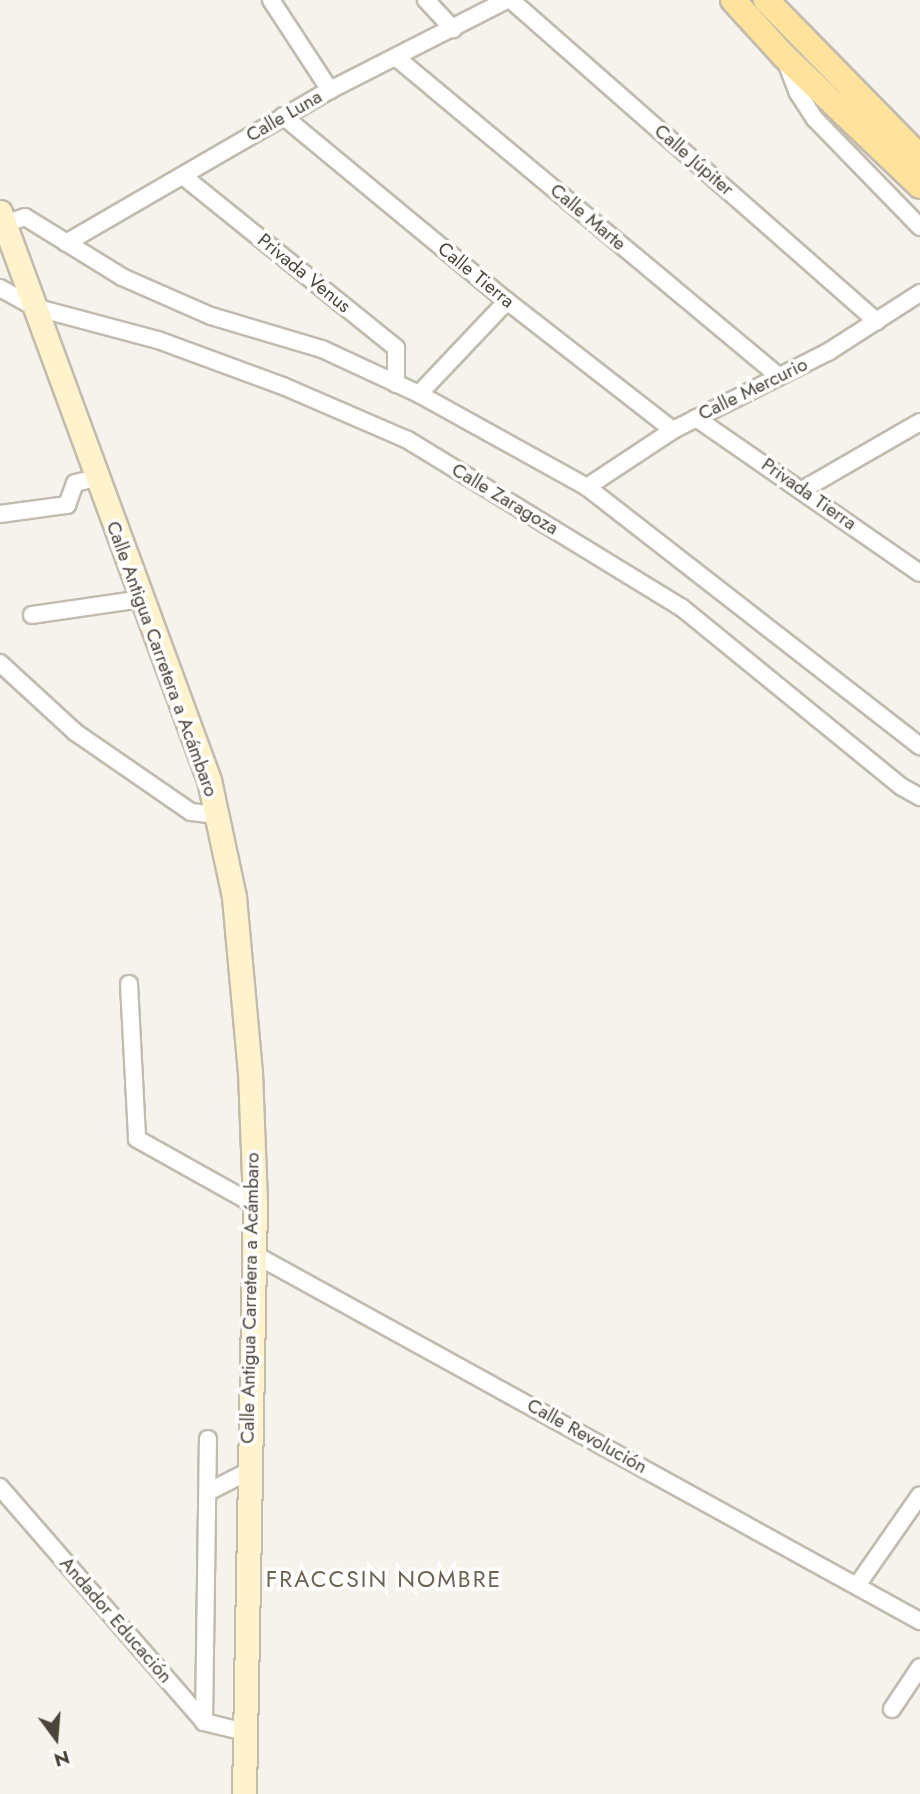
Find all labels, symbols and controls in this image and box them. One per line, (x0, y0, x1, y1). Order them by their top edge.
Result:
street label: Calle Luna (242, 85, 326, 147)
street label: Calle Júpiter (650, 119, 738, 201)
street label: Calle Marte (546, 179, 630, 255)
street label: Privada Venus (253, 229, 355, 317)
street label: Calle Tierra (433, 237, 519, 313)
street label: Calle Mercurio (695, 353, 811, 425)
street label: Privada Tierra (757, 453, 861, 535)
street label: Calle Zaragoza (448, 458, 562, 540)
street label: Calle Antigua Carretera a Acámbaro (101, 518, 223, 800)
street label: Calle Antigua Carretera a Acámbaro (236, 1152, 264, 1444)
street label: Calle Revolución (523, 1394, 651, 1478)
street label: Andador Educación (55, 1552, 177, 1688)
district label: FRACCSIN NOMBRE (268, 1565, 500, 1593)
north arrow (21, 1703, 91, 1773)
text: N (51, 1744, 73, 1774)

